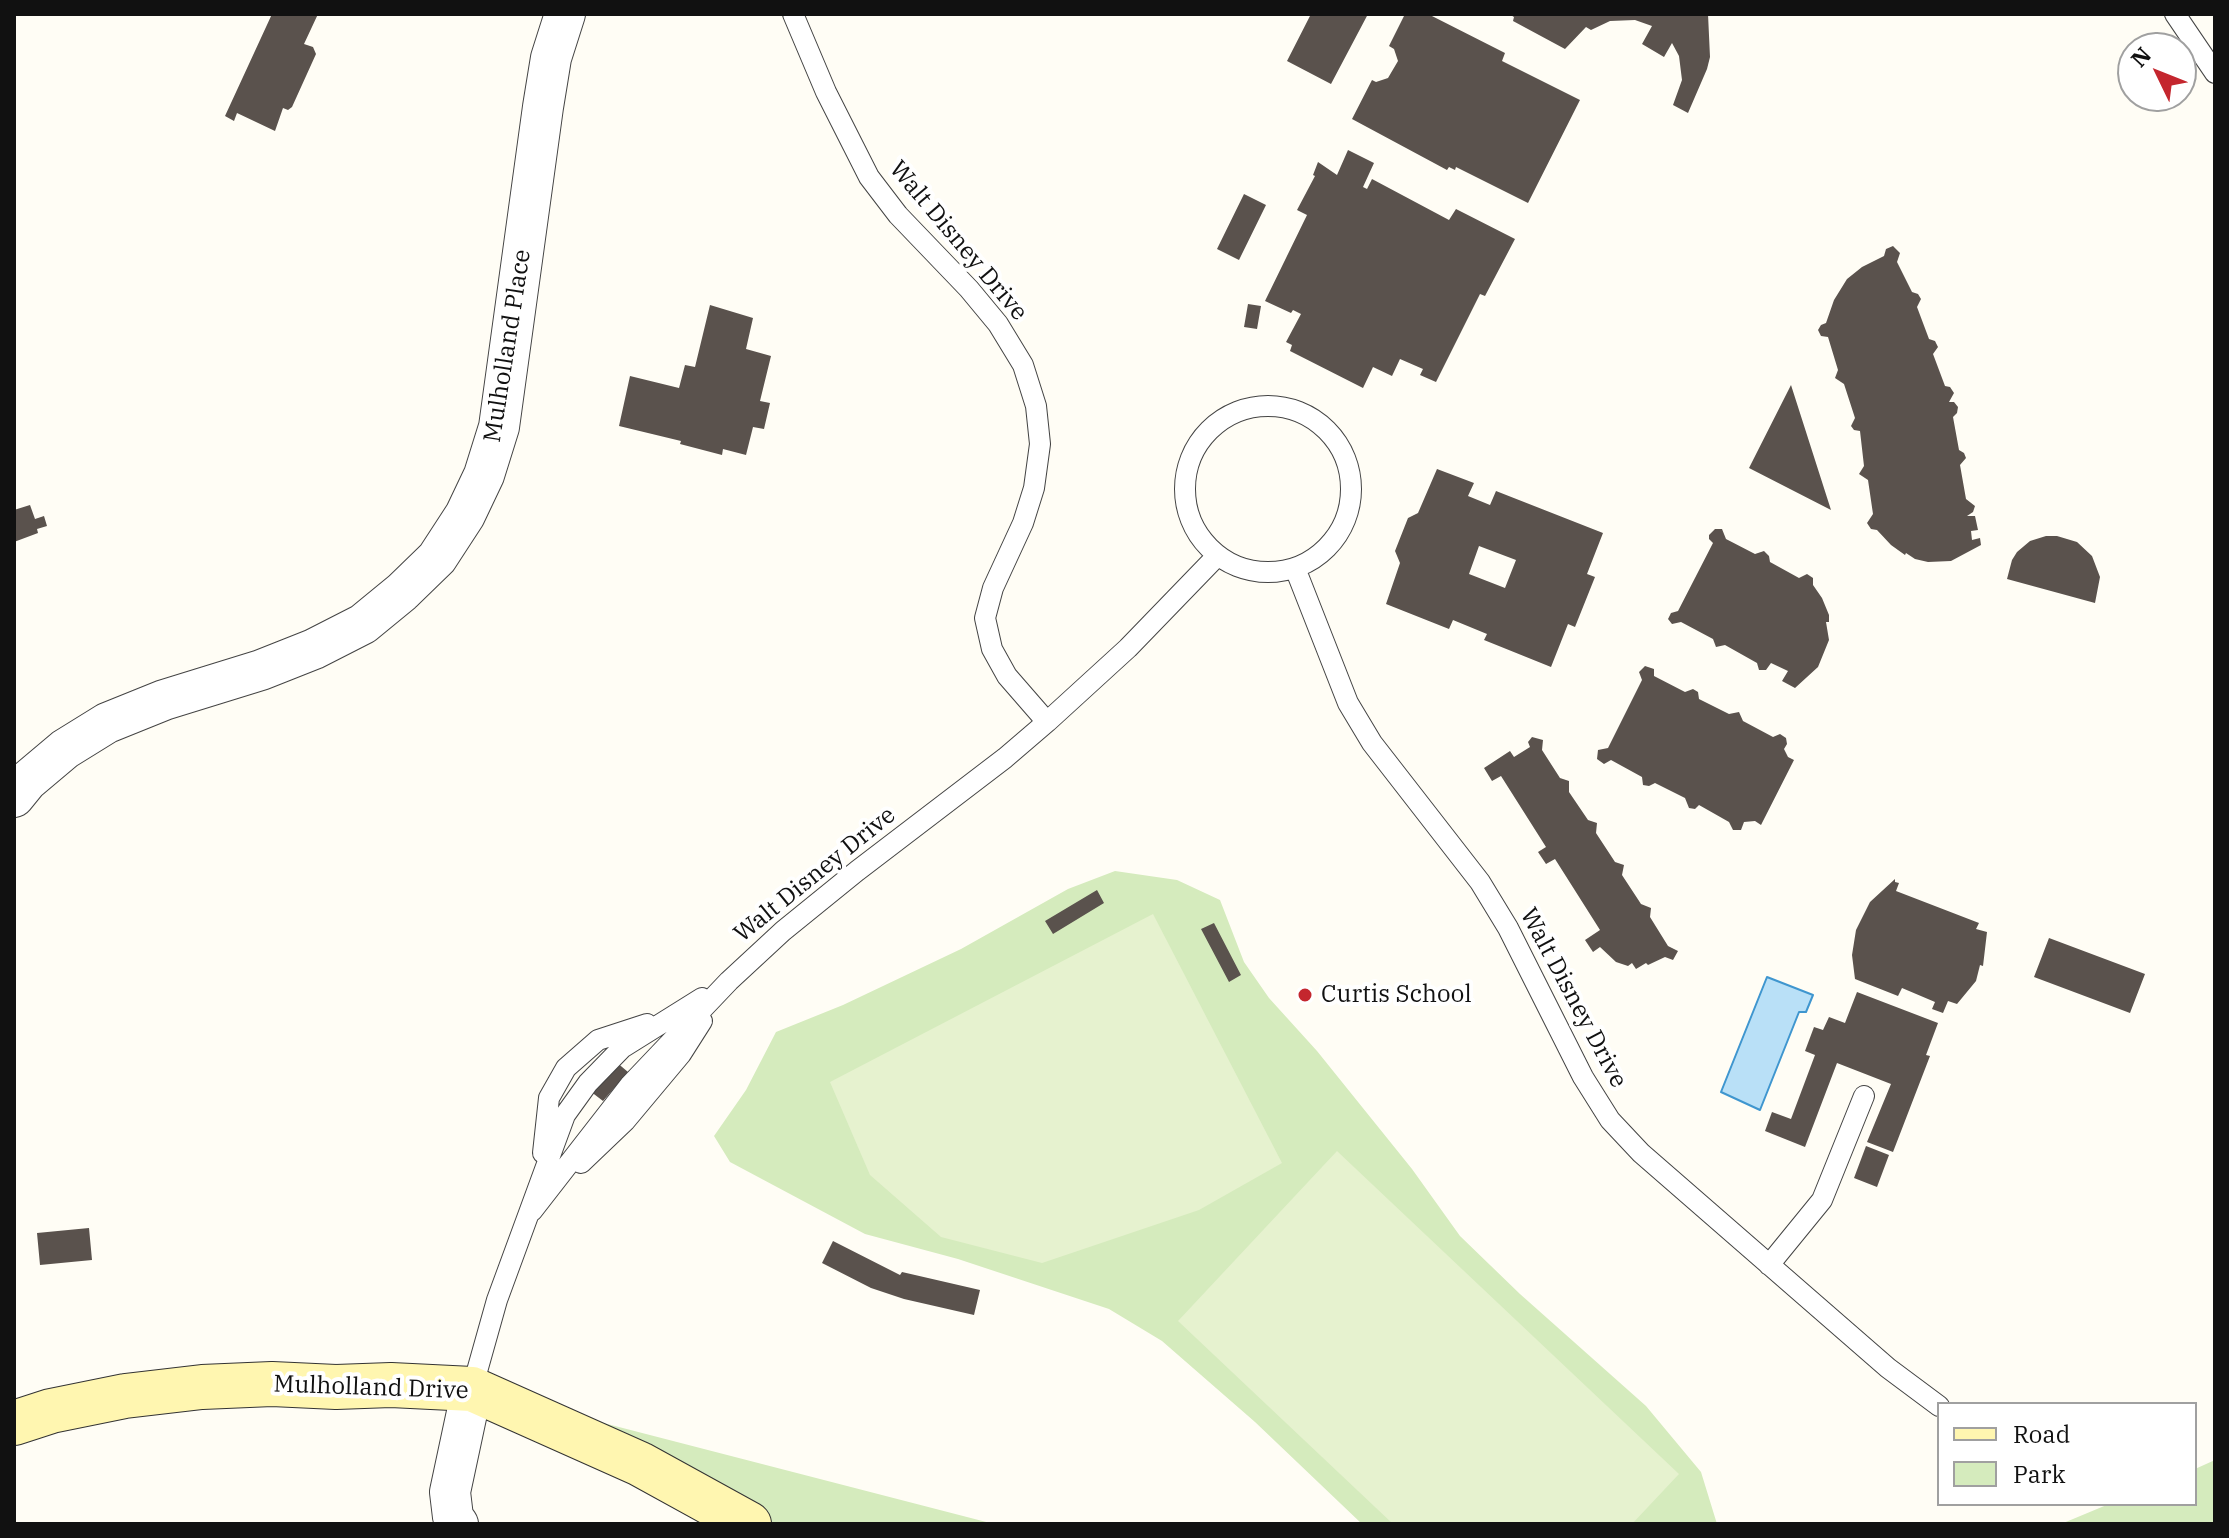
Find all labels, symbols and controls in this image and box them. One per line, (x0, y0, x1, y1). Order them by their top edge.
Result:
north arrow (2117, 32, 2197, 112)
text: N (2124, 40, 2157, 73)
street label: Walt Disney Drive (883, 155, 1033, 327)
street label: Mulholland Place (479, 248, 537, 444)
street label: Walt Disney Drive (728, 801, 902, 949)
street label: Walt Disney Drive (1513, 903, 1633, 1093)
place label: Curtis School (1321, 981, 1472, 1009)
marker: Curtis School (1296, 986, 1314, 1004)
street label: Mulholland Drive (273, 1370, 469, 1406)
legend (1937, 1402, 2197, 1506)
text: Road (2013, 1418, 2070, 1450)
text: Park (2013, 1458, 2065, 1490)

